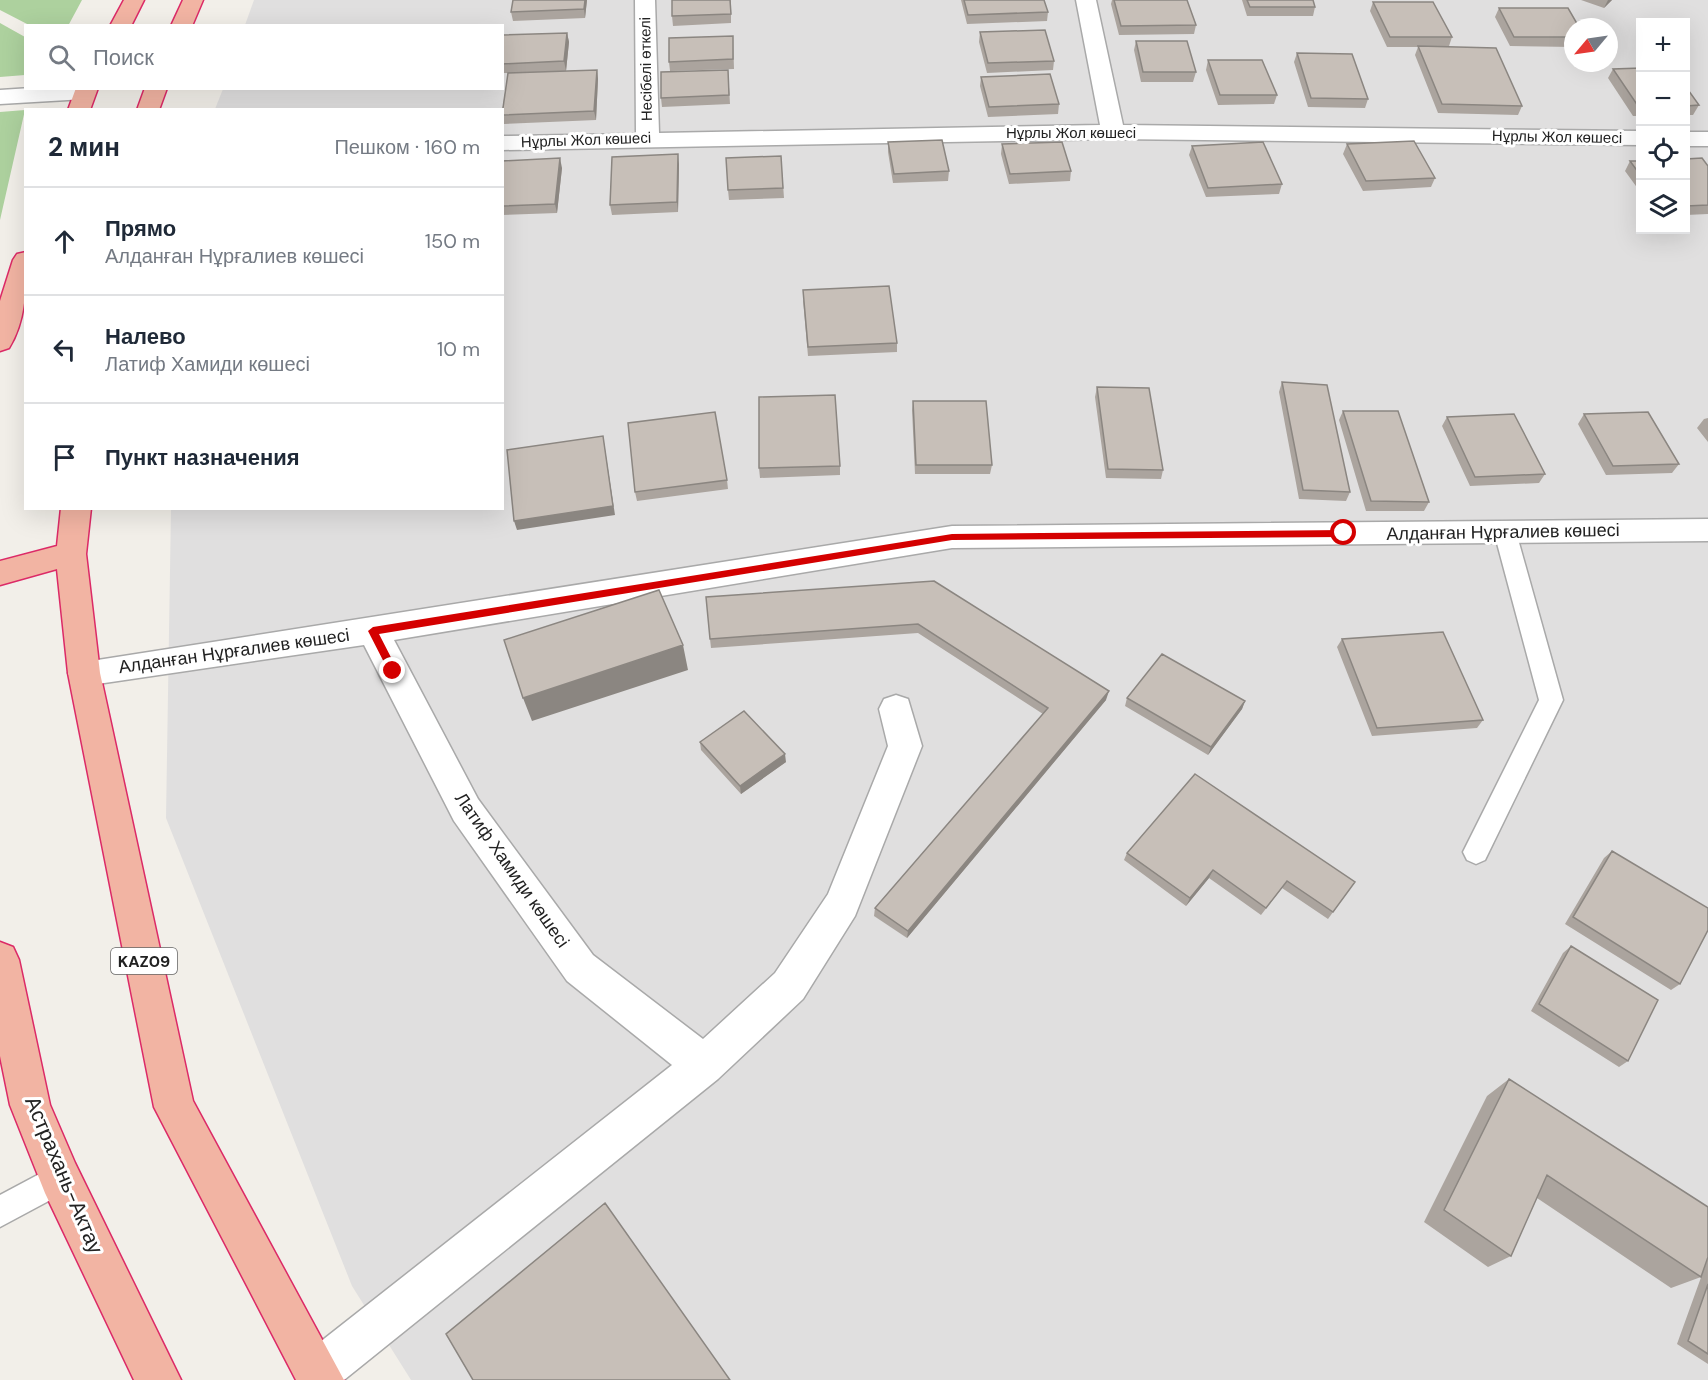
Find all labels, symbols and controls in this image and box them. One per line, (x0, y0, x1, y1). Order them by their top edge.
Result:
street label: Несібелі өткелі (635, 17, 657, 121)
north arrow (1564, 18, 1618, 72)
map controls (1636, 18, 1690, 234)
button: + (1636, 18, 1690, 72)
search box (24, 24, 504, 90)
icon: search (45, 41, 78, 74)
text: Поиск (93, 43, 154, 72)
button: − (1636, 72, 1690, 126)
street label: Нұрлы Жол көшесі (1006, 123, 1136, 143)
street label: Нұрлы Жол көшесі (1492, 126, 1622, 148)
button: locate (1636, 126, 1690, 180)
street label: Нұрлы Жол көшесі (521, 128, 651, 152)
text: 2 мин (48, 130, 120, 164)
text: Пешком · 160 m (334, 134, 480, 160)
button: layers (1636, 180, 1690, 234)
text: Прямо (105, 214, 176, 243)
icon: ahead (48, 225, 81, 258)
text: 150 m (425, 228, 480, 254)
text: Алданған Нұрғалиев көшесі (105, 243, 364, 269)
text: Налево (105, 322, 186, 351)
icon: left (48, 333, 81, 366)
text: 10 m (437, 336, 480, 362)
text: Латиф Хамиди көшесі (105, 351, 310, 377)
icon: arrive (48, 441, 81, 474)
text: Пункт назначения (105, 443, 300, 472)
street label: Алданған Нұрғалиев көшесі (1386, 518, 1620, 546)
route start (1330, 519, 1356, 545)
street label: Алданған Нұрғалиев көшесі (117, 623, 351, 679)
route end (379, 657, 405, 683)
street label: Латиф Хамиди көшесі (449, 788, 575, 952)
road number: KAZ09 (111, 948, 177, 974)
street label: Астрахань-Актау (18, 1092, 110, 1258)

